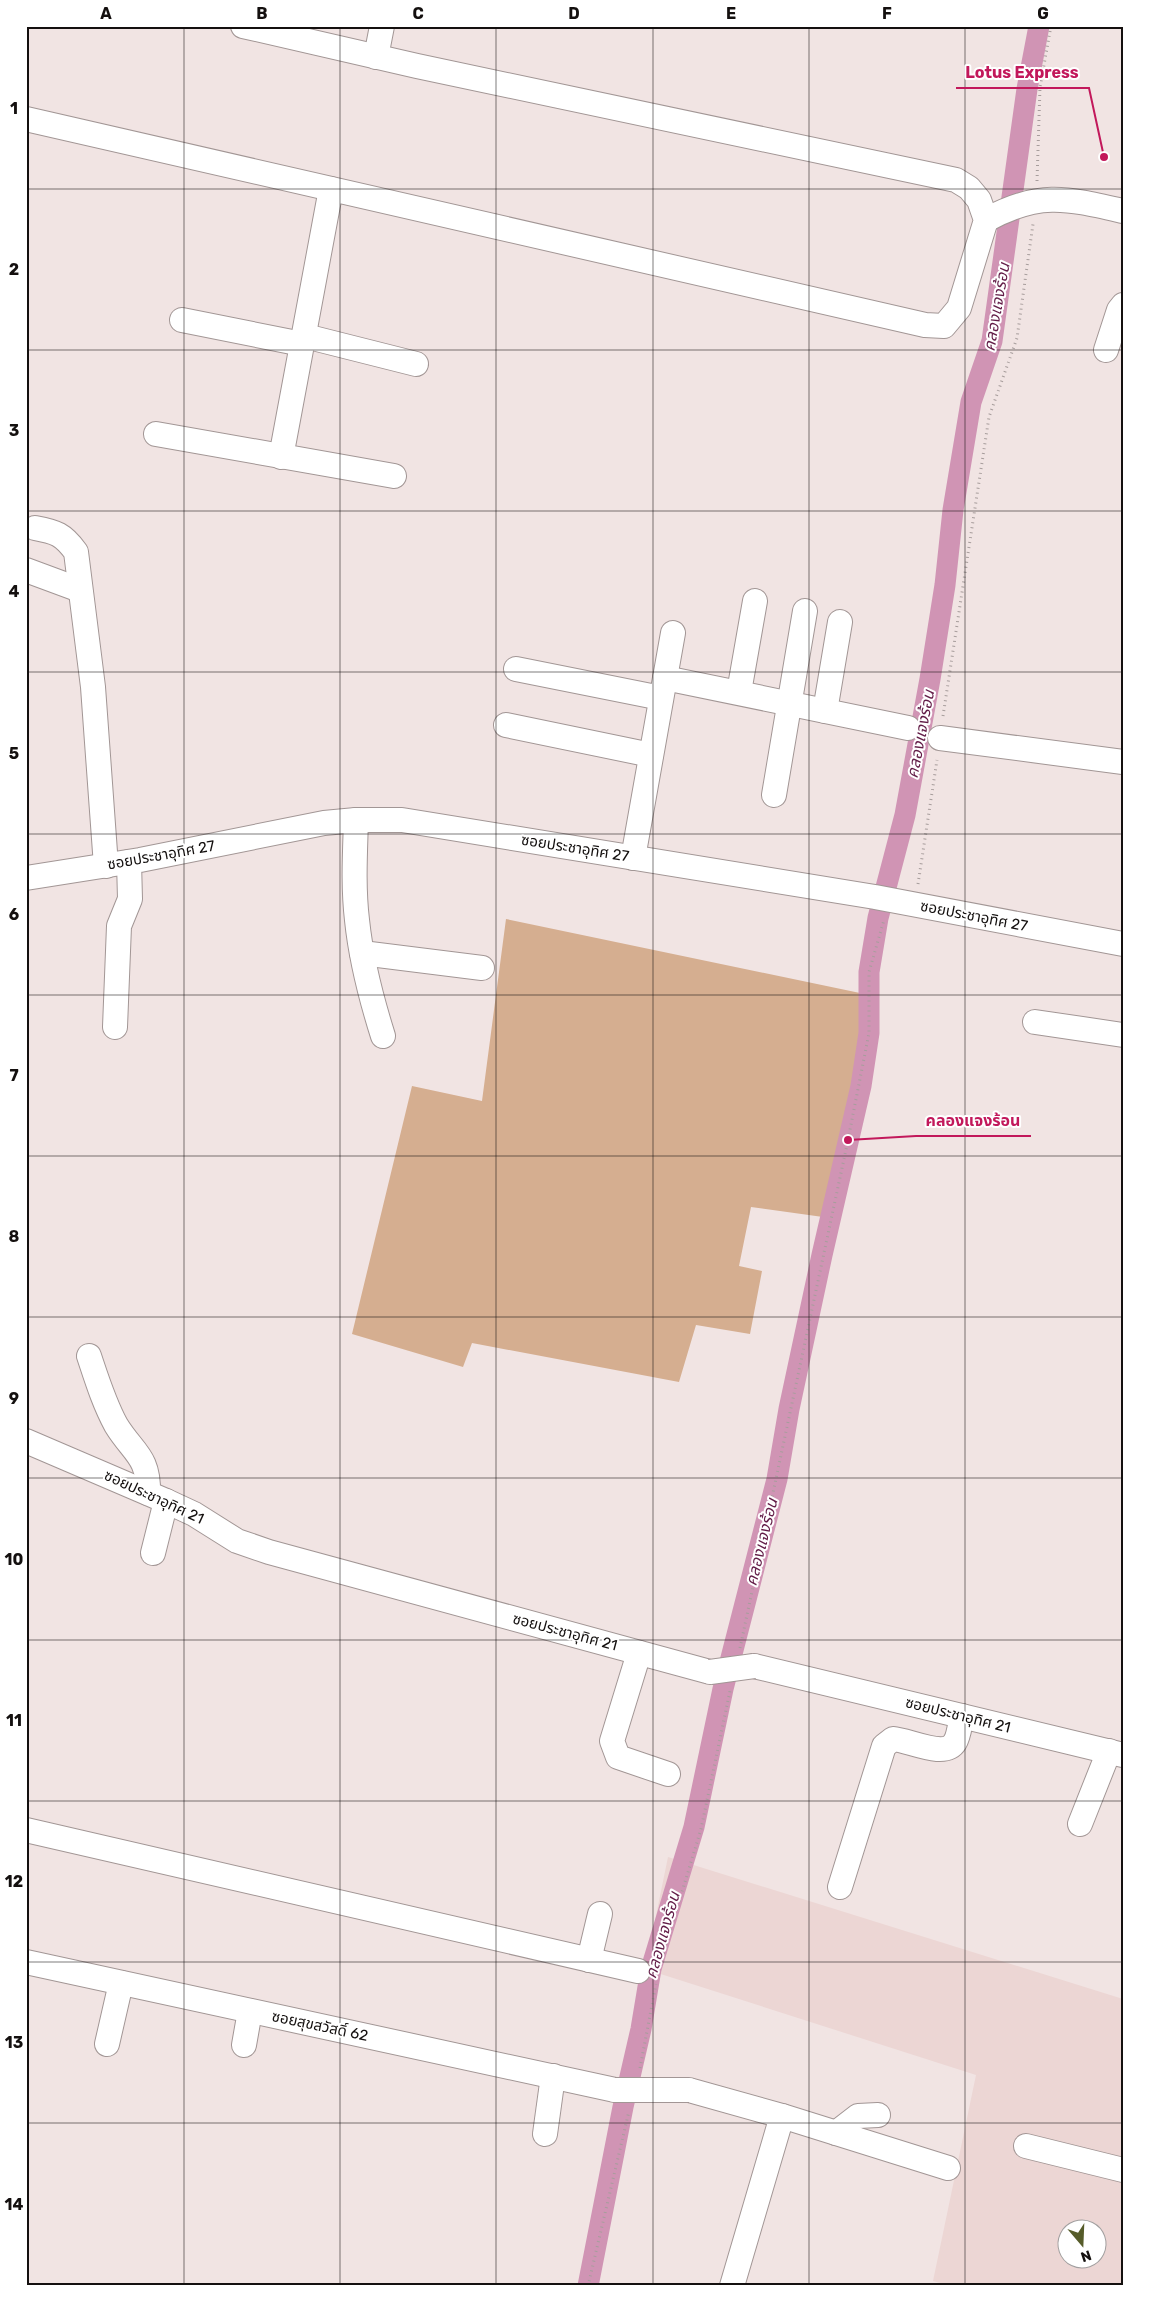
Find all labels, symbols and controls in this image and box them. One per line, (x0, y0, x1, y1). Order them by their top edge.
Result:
text: A (100, 4, 112, 23)
text: B (256, 4, 268, 23)
text: C (412, 4, 424, 23)
text: D (568, 4, 580, 23)
text: E (726, 4, 736, 23)
text: F (882, 4, 892, 23)
text: G (1037, 4, 1049, 23)
callout: Lotus Express (956, 57, 1089, 88)
text: Lotus Express (965, 63, 1079, 82)
text: 1 (10, 99, 18, 118)
text: 2 (9, 260, 19, 279)
water label: คลองแจงร้อน (979, 260, 1014, 353)
text: 3 (9, 421, 19, 440)
text: 4 (9, 582, 20, 601)
water label: คลองแจงร้อน (903, 687, 939, 780)
text: 5 (9, 744, 19, 763)
street label: ซอยประชาอุทิศ 27 (520, 831, 631, 865)
street label: ซอยประชาอุทิศ 27 (106, 837, 217, 873)
street label: ซอยประชาอุทิศ 27 (919, 897, 1030, 935)
text: 6 (9, 905, 19, 924)
text: 7 (9, 1066, 19, 1085)
callout: คลองแจงร้อน (916, 1105, 1031, 1136)
text: คลองแจงร้อน (926, 1111, 1020, 1130)
text: 8 (9, 1227, 20, 1246)
text: 9 (9, 1389, 19, 1408)
street label: ซอยประชาอุทิศ 21 (101, 1466, 207, 1528)
water label: คลองแจงร้อน (741, 1495, 782, 1588)
text: 10 (5, 1550, 24, 1569)
street label: ซอยประชาอุทิศ 21 (511, 1609, 619, 1655)
street label: ซอยประชาอุทิศ 21 (904, 1693, 1012, 1737)
text: 11 (6, 1711, 22, 1730)
text: 12 (5, 1872, 23, 1891)
water label: คลองแจงร้อน (641, 1888, 684, 1981)
street label: ซอยสุขสวัสดิ์ 62 (270, 2007, 370, 2045)
text: 13 (5, 2033, 23, 2052)
text: 14 (5, 2195, 24, 2214)
north arrow (1056, 2220, 1106, 2270)
text: N (1079, 2246, 1094, 2265)

